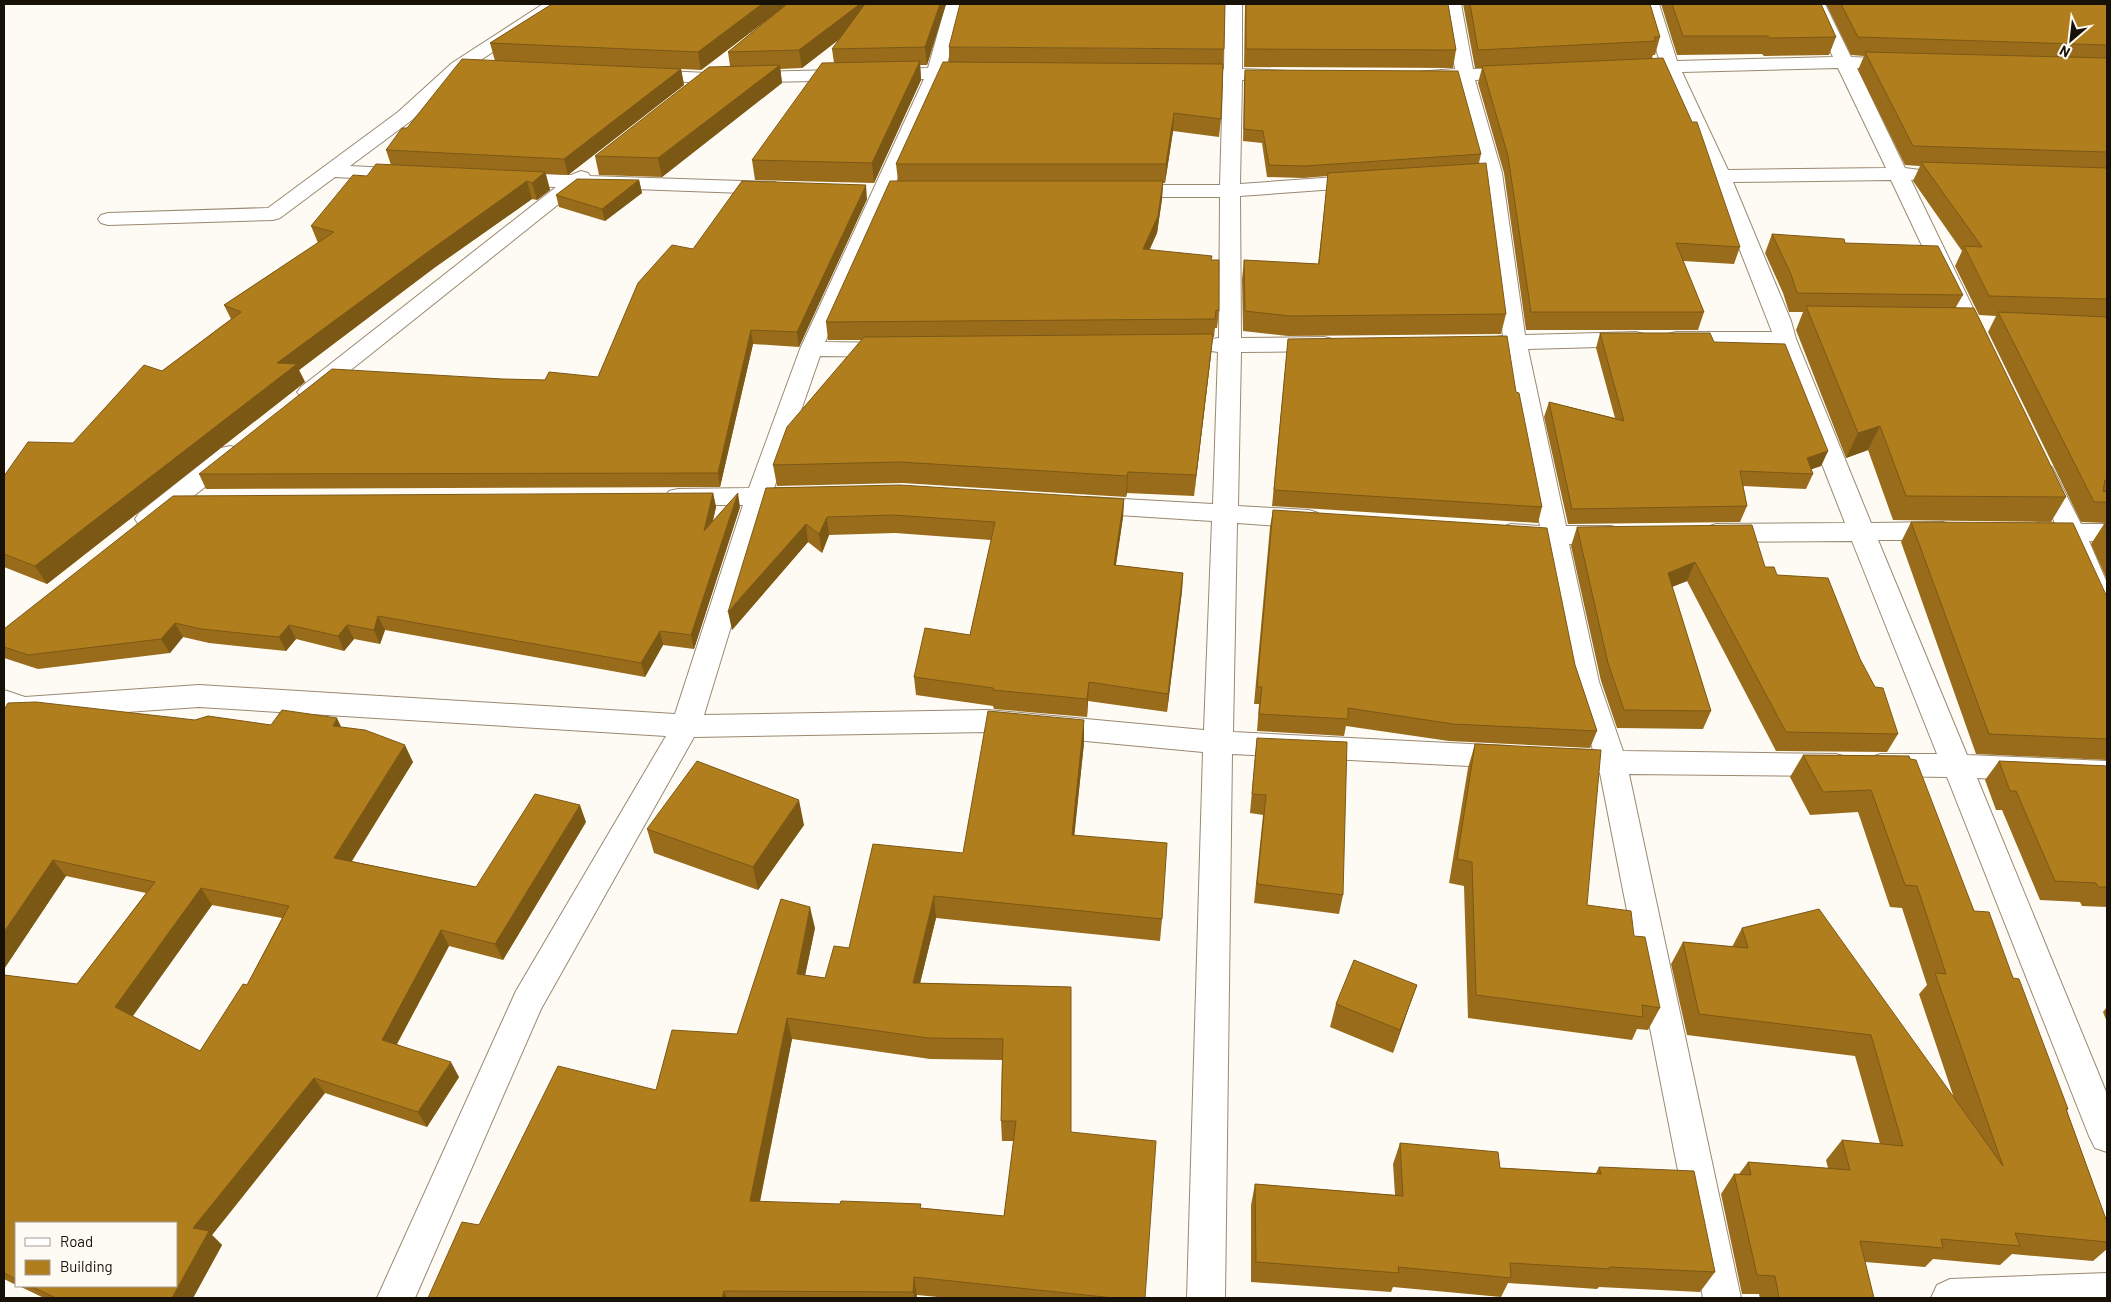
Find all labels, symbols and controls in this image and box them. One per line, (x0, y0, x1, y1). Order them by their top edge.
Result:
north arrow (2046, 15, 2096, 65)
text: N (2057, 42, 2073, 62)
legend (15, 1222, 178, 1287)
text: Road (60, 1232, 93, 1250)
text: Building (60, 1257, 113, 1275)

